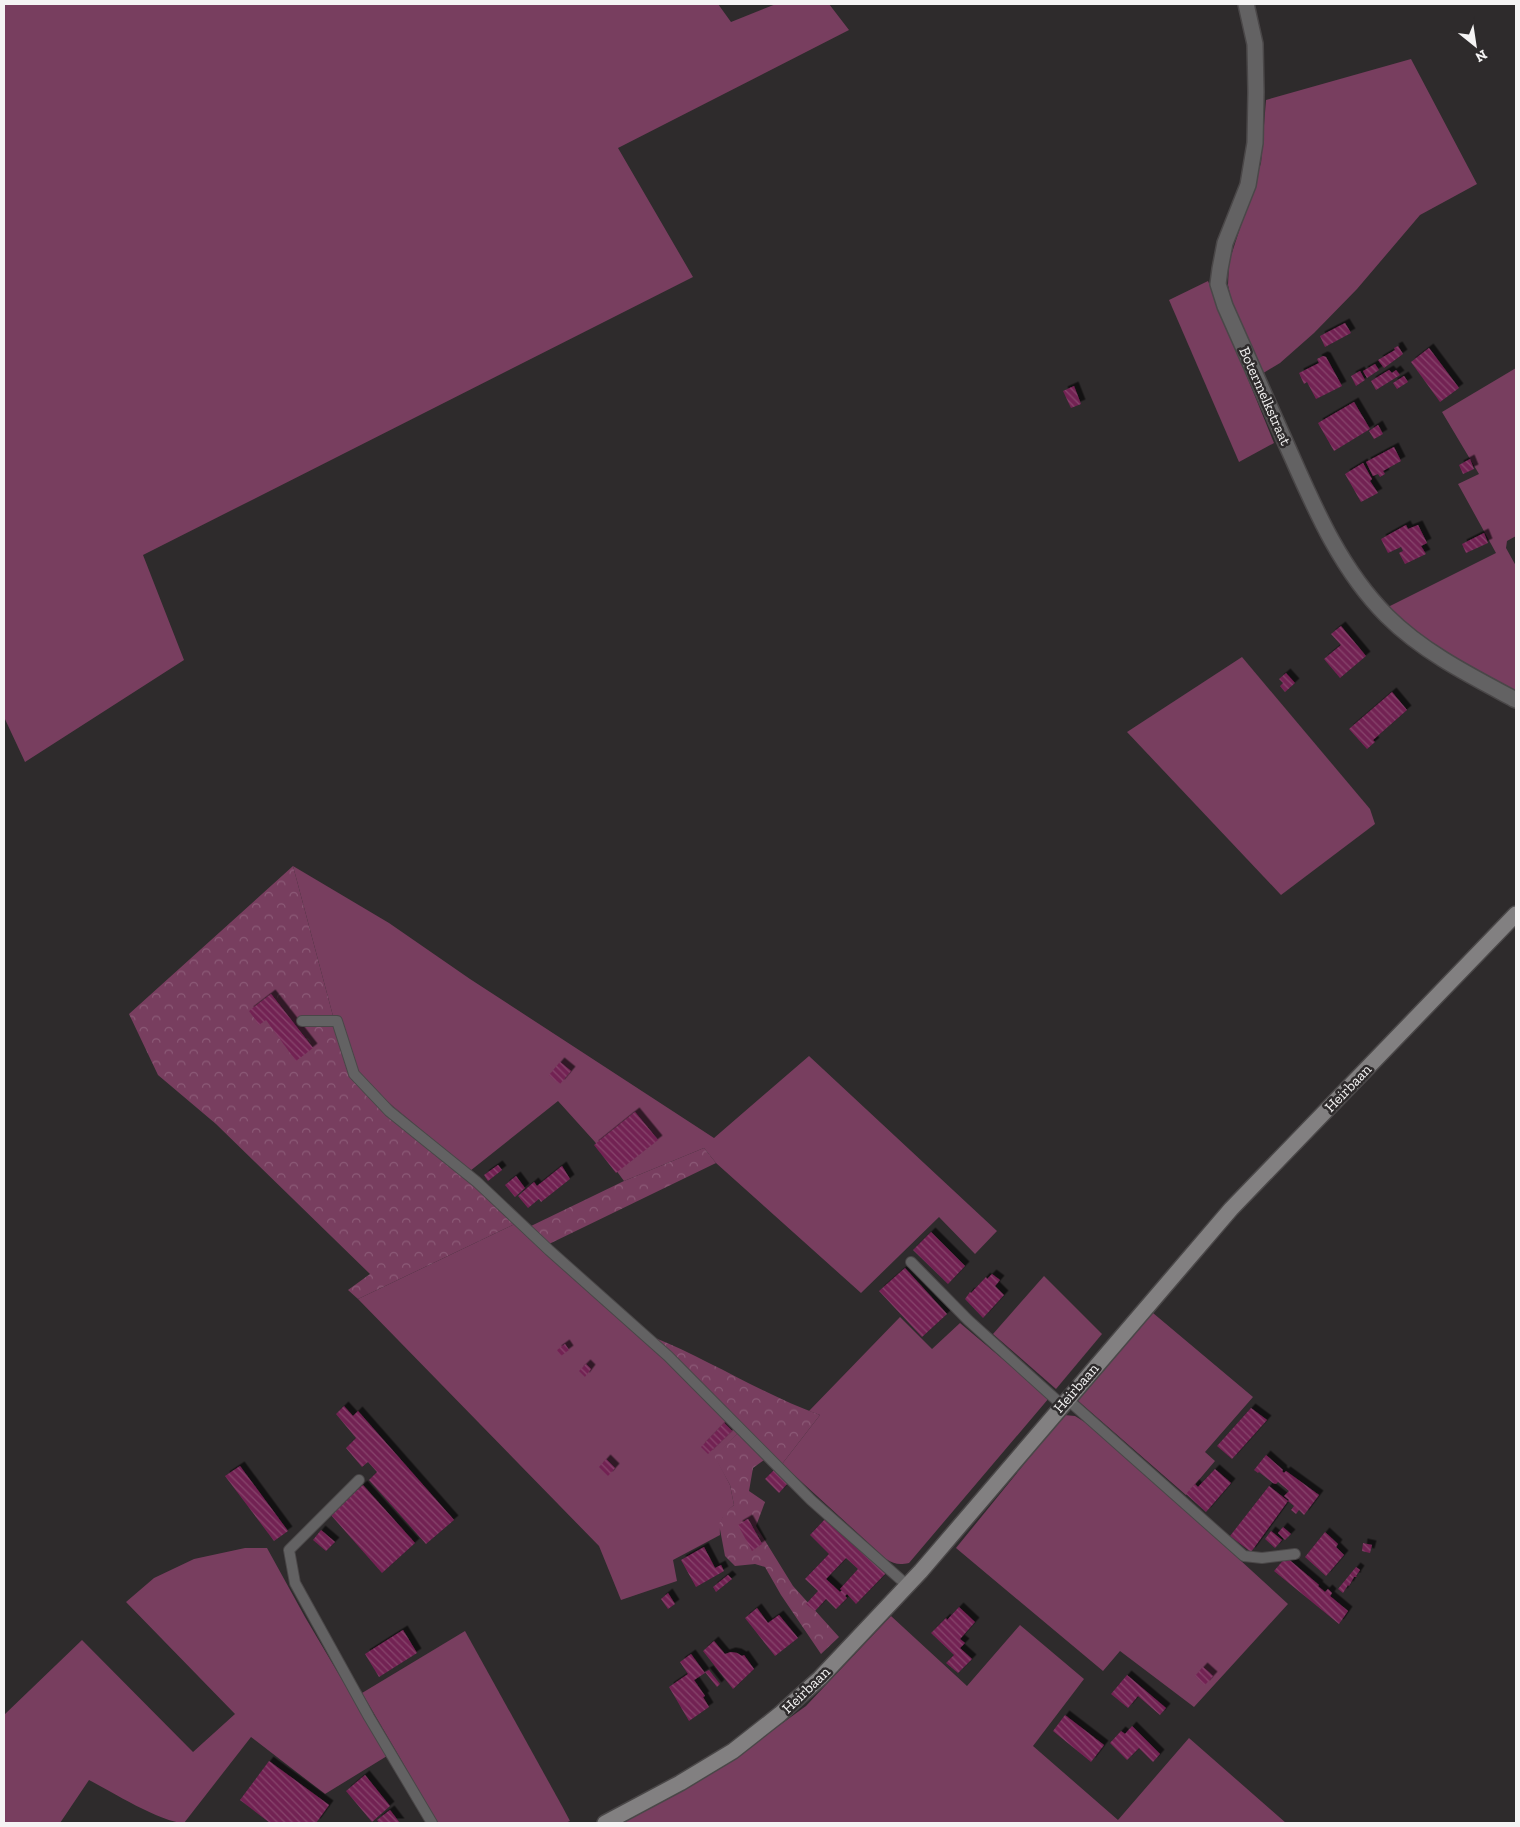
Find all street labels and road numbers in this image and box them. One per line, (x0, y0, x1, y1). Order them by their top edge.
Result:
street label: Botermelkstraat (1235, 344, 1295, 448)
street label: Heirbaan (1321, 1060, 1375, 1116)
street label: Heirbaan (1050, 1359, 1103, 1416)
street label: Heirbaan (778, 1663, 834, 1717)

